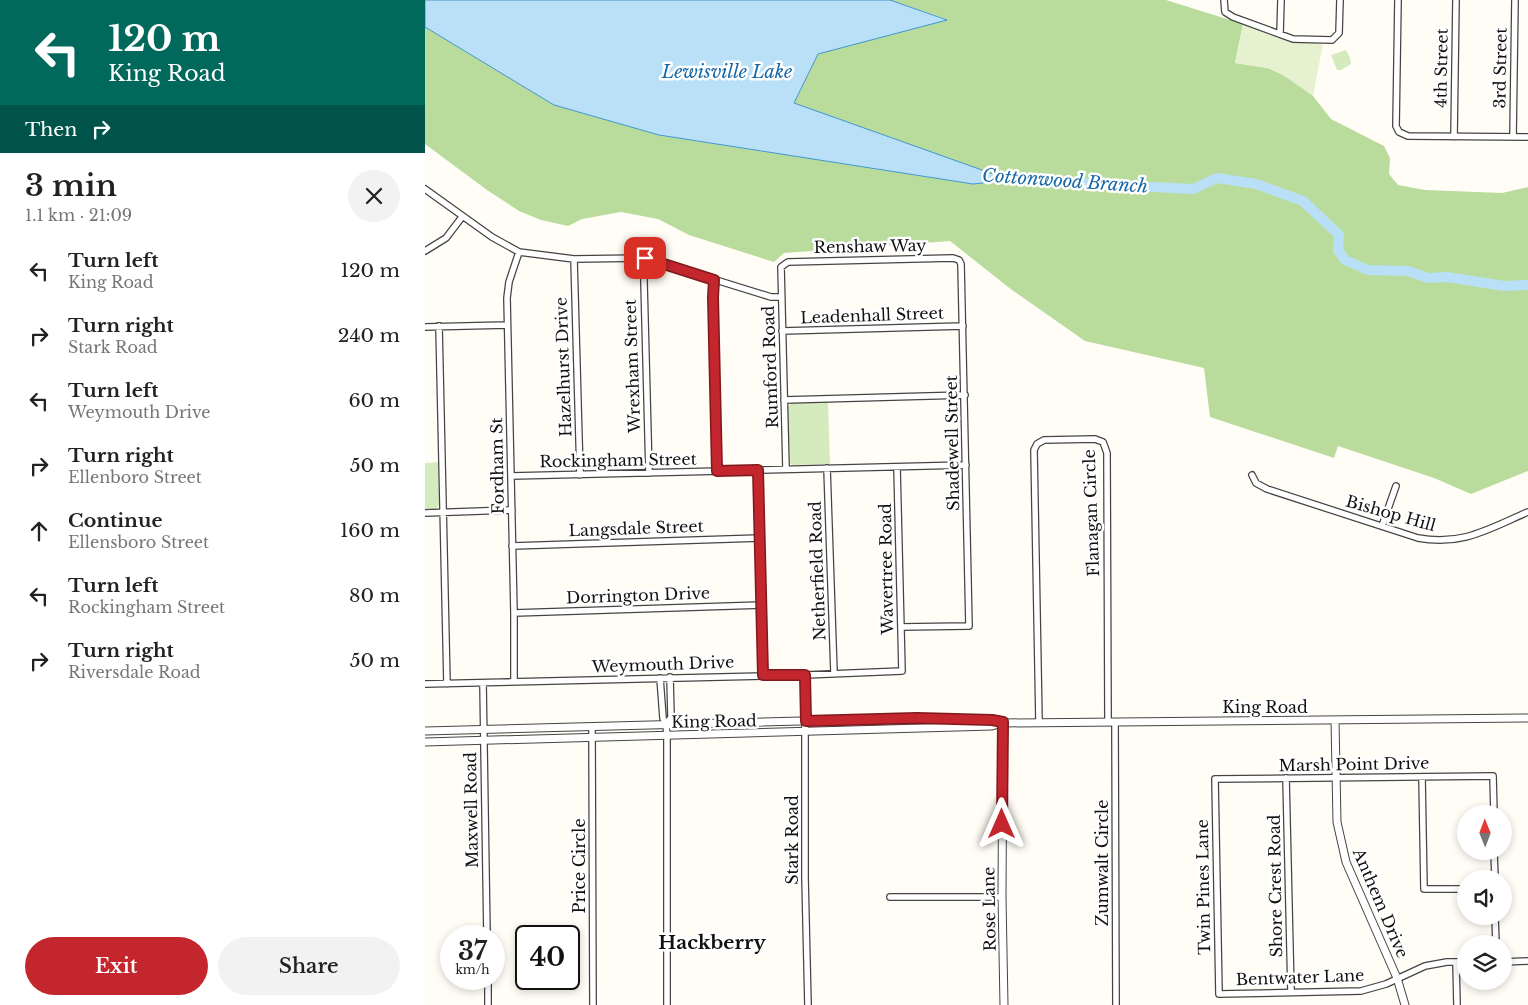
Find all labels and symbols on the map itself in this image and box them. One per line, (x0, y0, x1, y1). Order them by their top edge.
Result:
street label: 3rd Street (1489, 27, 1511, 109)
street label: 4th Street (1430, 28, 1452, 108)
water label: Lewisville Lake (661, 61, 792, 83)
water label: Cottonwood Branch (981, 164, 1149, 198)
street label: Renshaw Way (813, 235, 927, 257)
pin (624, 237, 666, 279)
street label: Hazelhurst Drive (551, 297, 575, 437)
street label: Wrexham Street (620, 299, 644, 434)
street label: Leadenhall Street (800, 302, 944, 328)
street label: Rumford Road (758, 305, 782, 429)
street label: Shadewell Street (941, 375, 963, 511)
street label: Fordham St (486, 417, 508, 515)
street label: Rockingham Street (539, 449, 697, 471)
street label: Flanagan Circle (1079, 449, 1103, 577)
street label: Bishop Hill (1344, 491, 1438, 535)
street label: Netherfield Road (805, 501, 829, 641)
street label: Wavertree Road (875, 503, 897, 636)
street label: Langsdale Street (568, 516, 704, 540)
street label: Dorrington Drive (566, 582, 710, 608)
street label: Weymouth Drive (590, 652, 735, 677)
street label: King Road (1222, 697, 1308, 717)
street label: King Road (671, 710, 757, 732)
street label: Maxwell Road (460, 752, 482, 868)
street label: Marsh Point Drive (1279, 753, 1429, 775)
street label: Stark Road (782, 795, 802, 885)
position arrow (975, 797, 1027, 849)
street label: Zumwalt Circle (1092, 800, 1112, 926)
north arrow (1457, 805, 1513, 860)
street label: Shore Crest Road (1264, 814, 1286, 958)
street label: Price Circle (569, 818, 589, 914)
street label: Twin Pines Lane (1192, 819, 1214, 955)
street label: Anthem Drive (1349, 844, 1413, 961)
street label: Rose Lane (978, 867, 1000, 951)
speed limit sign: 40 (515, 925, 580, 990)
district label: Hackberry (658, 931, 766, 954)
street label: Bentwater Lane (1235, 965, 1365, 989)

